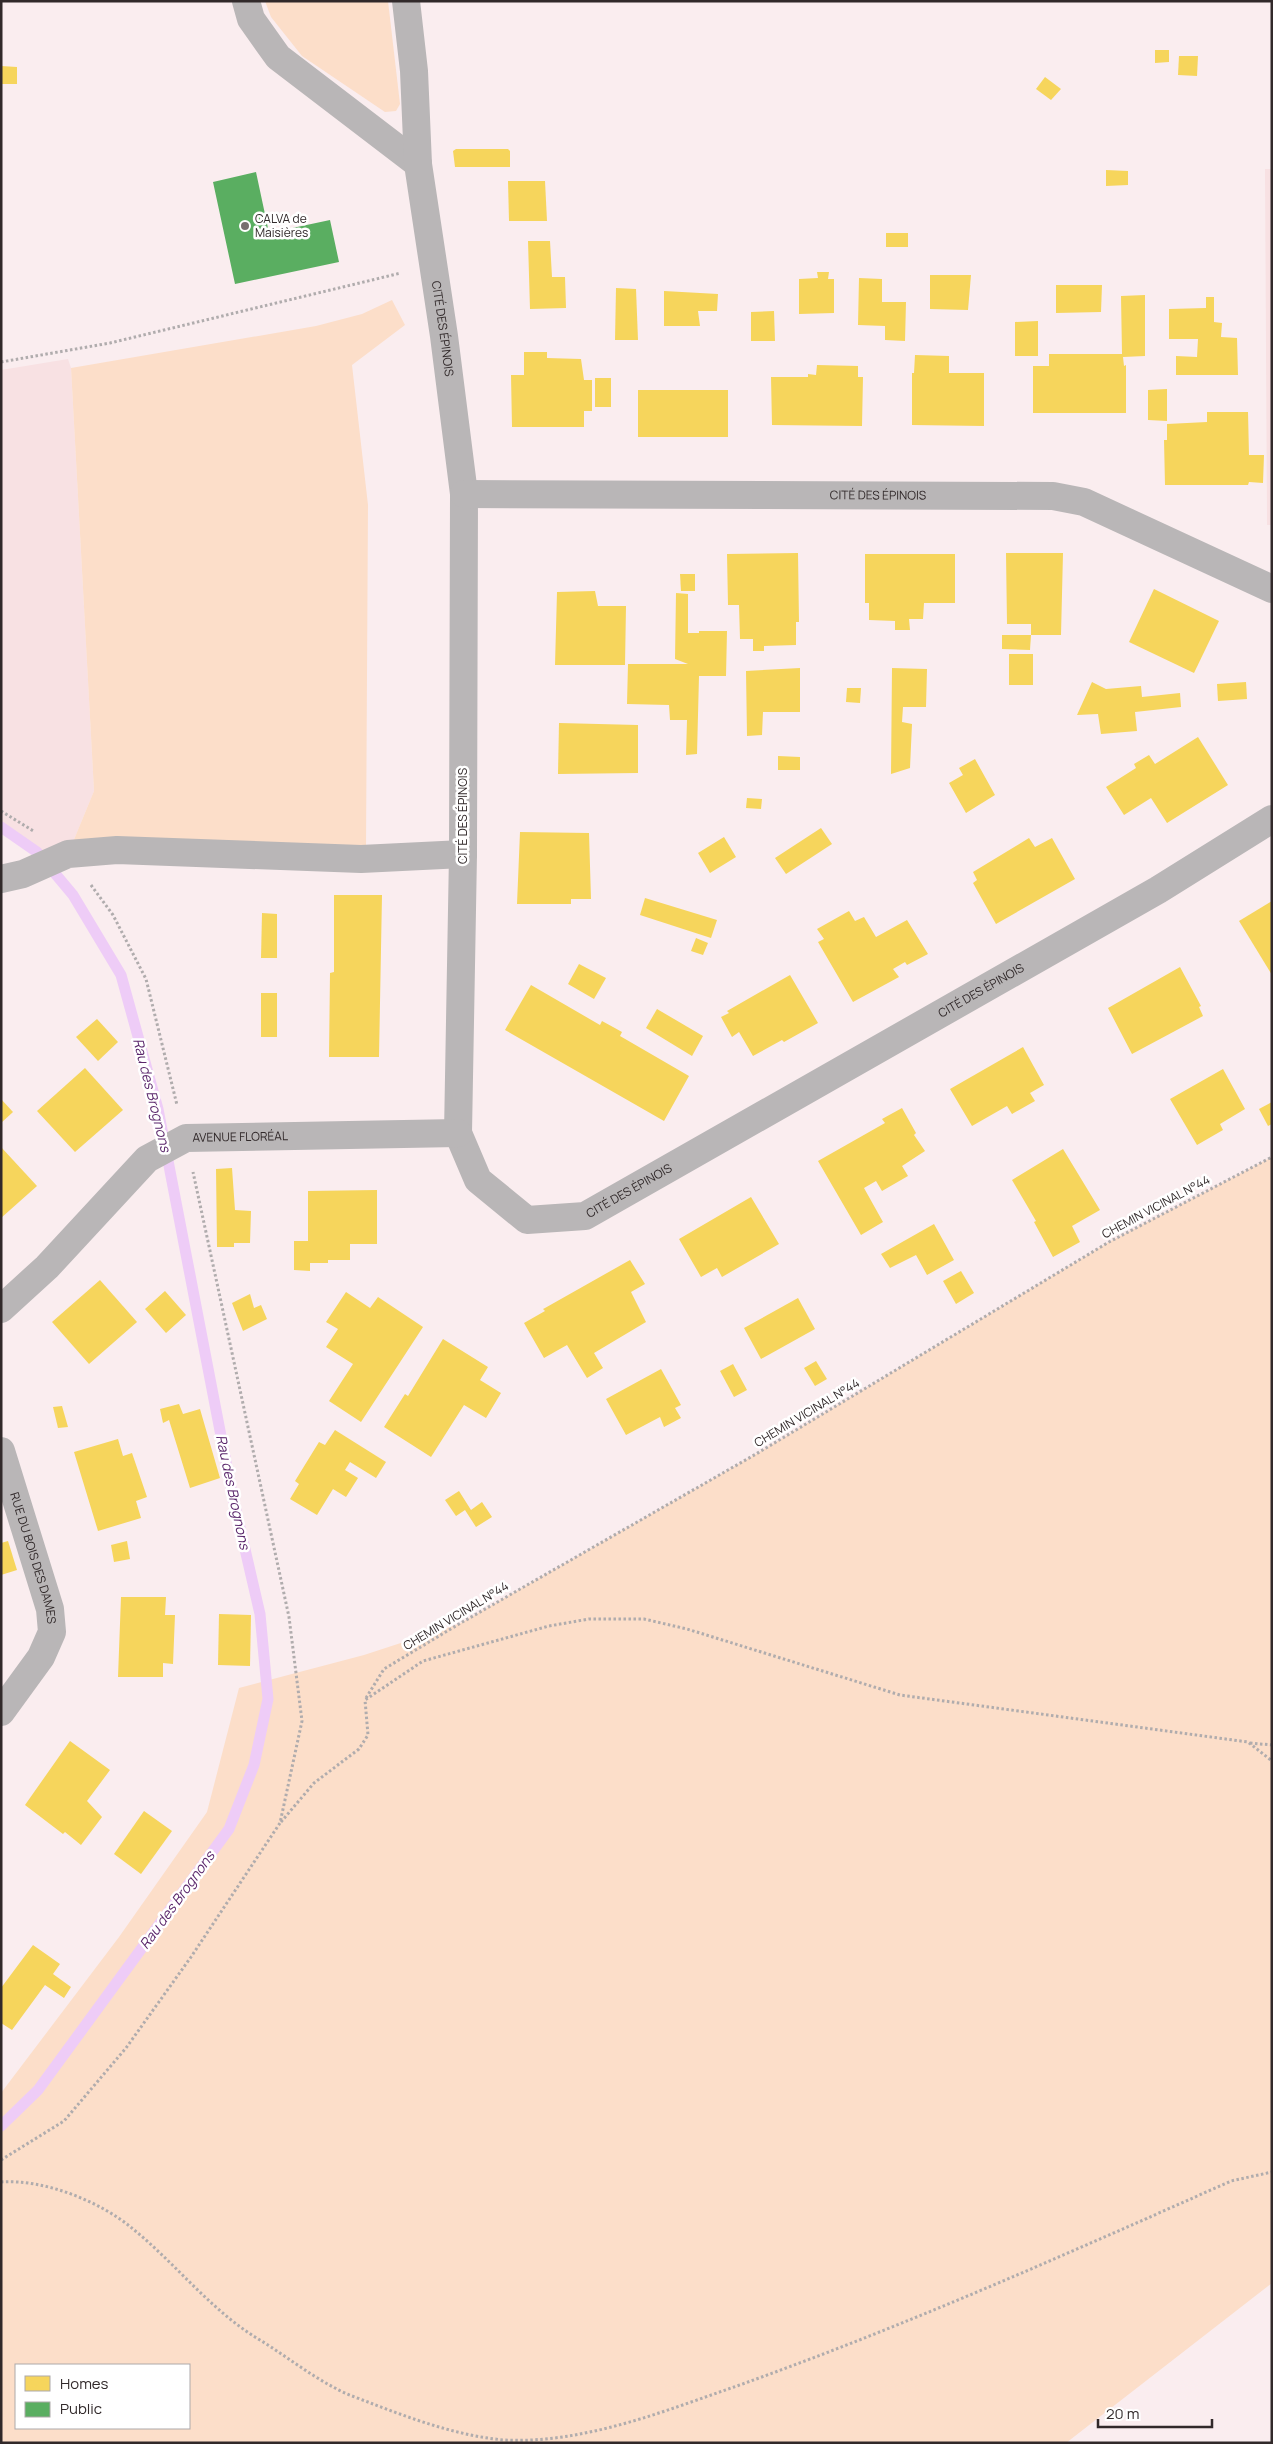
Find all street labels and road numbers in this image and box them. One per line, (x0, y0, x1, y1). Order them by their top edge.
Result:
street label: CITÉ DES ÉPINOIS (428, 280, 458, 377)
street label: CITÉ DES ÉPINOIS (830, 486, 926, 504)
street label: CITÉ DES ÉPINOIS (454, 768, 471, 864)
street label: CITÉ DES ÉPINOIS (935, 959, 1027, 1021)
street label: AVENUE FLORÉAL (192, 1127, 288, 1146)
street label: CITÉ DES ÉPINOIS (583, 1159, 675, 1222)
street label: CHEMIN VICINAL N°44 (1099, 1171, 1213, 1242)
street label: CHEMIN VICINAL N°44 (751, 1374, 863, 1451)
street label: RUE DU BOIS DES DAMES (6, 1490, 60, 1625)
street label: CHEMIN VICINAL N°44 (400, 1577, 512, 1654)

